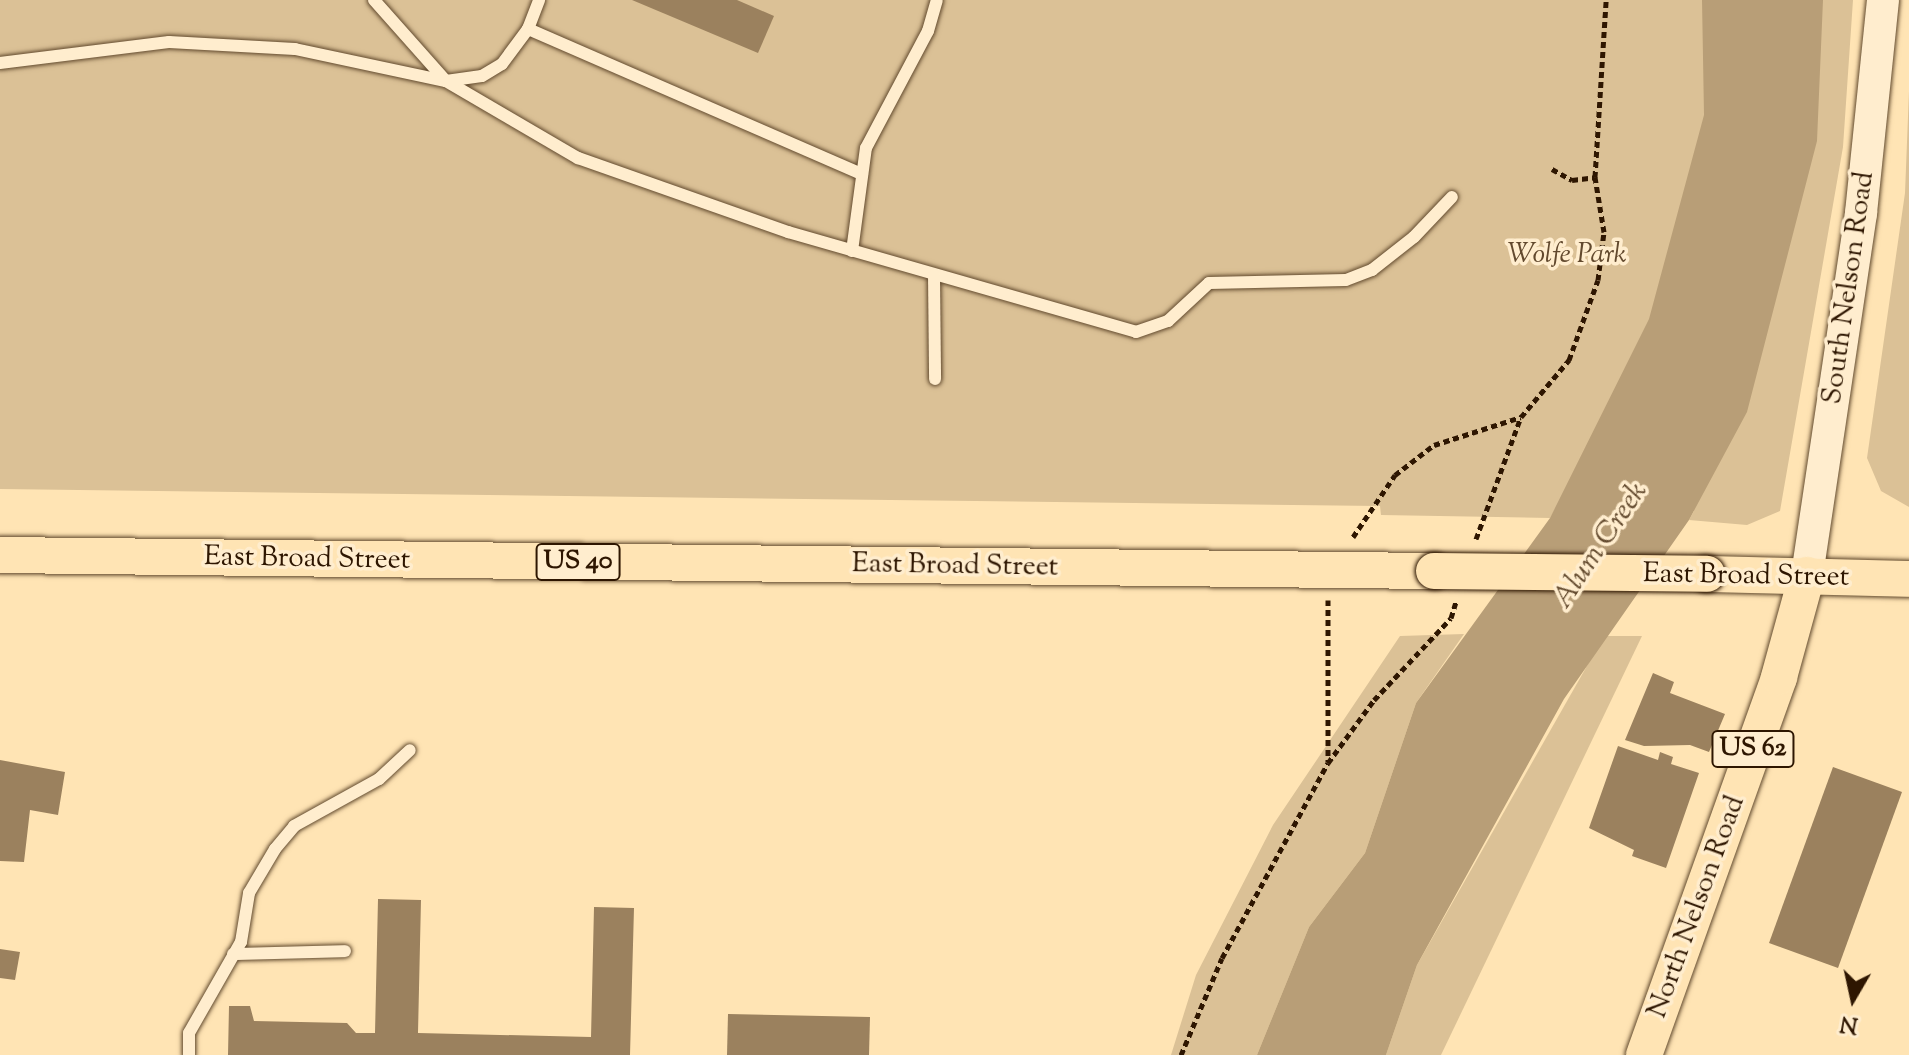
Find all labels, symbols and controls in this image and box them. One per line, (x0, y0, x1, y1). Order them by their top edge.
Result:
street label: South Nelson Road (1816, 170, 1882, 406)
park label: Wolfe Park (1508, 238, 1626, 272)
water label: Alum Creek (1546, 476, 1656, 616)
street label: East Broad Street (204, 540, 410, 578)
road number: US 40 (534, 540, 622, 584)
street label: East Broad Street (852, 547, 1058, 585)
street label: East Broad Street (1643, 557, 1849, 595)
road number: US 62 (1711, 727, 1795, 771)
street label: North Nelson Road (1641, 791, 1753, 1023)
north arrow (1813, 959, 1893, 1039)
text: N (1838, 1006, 1860, 1040)

